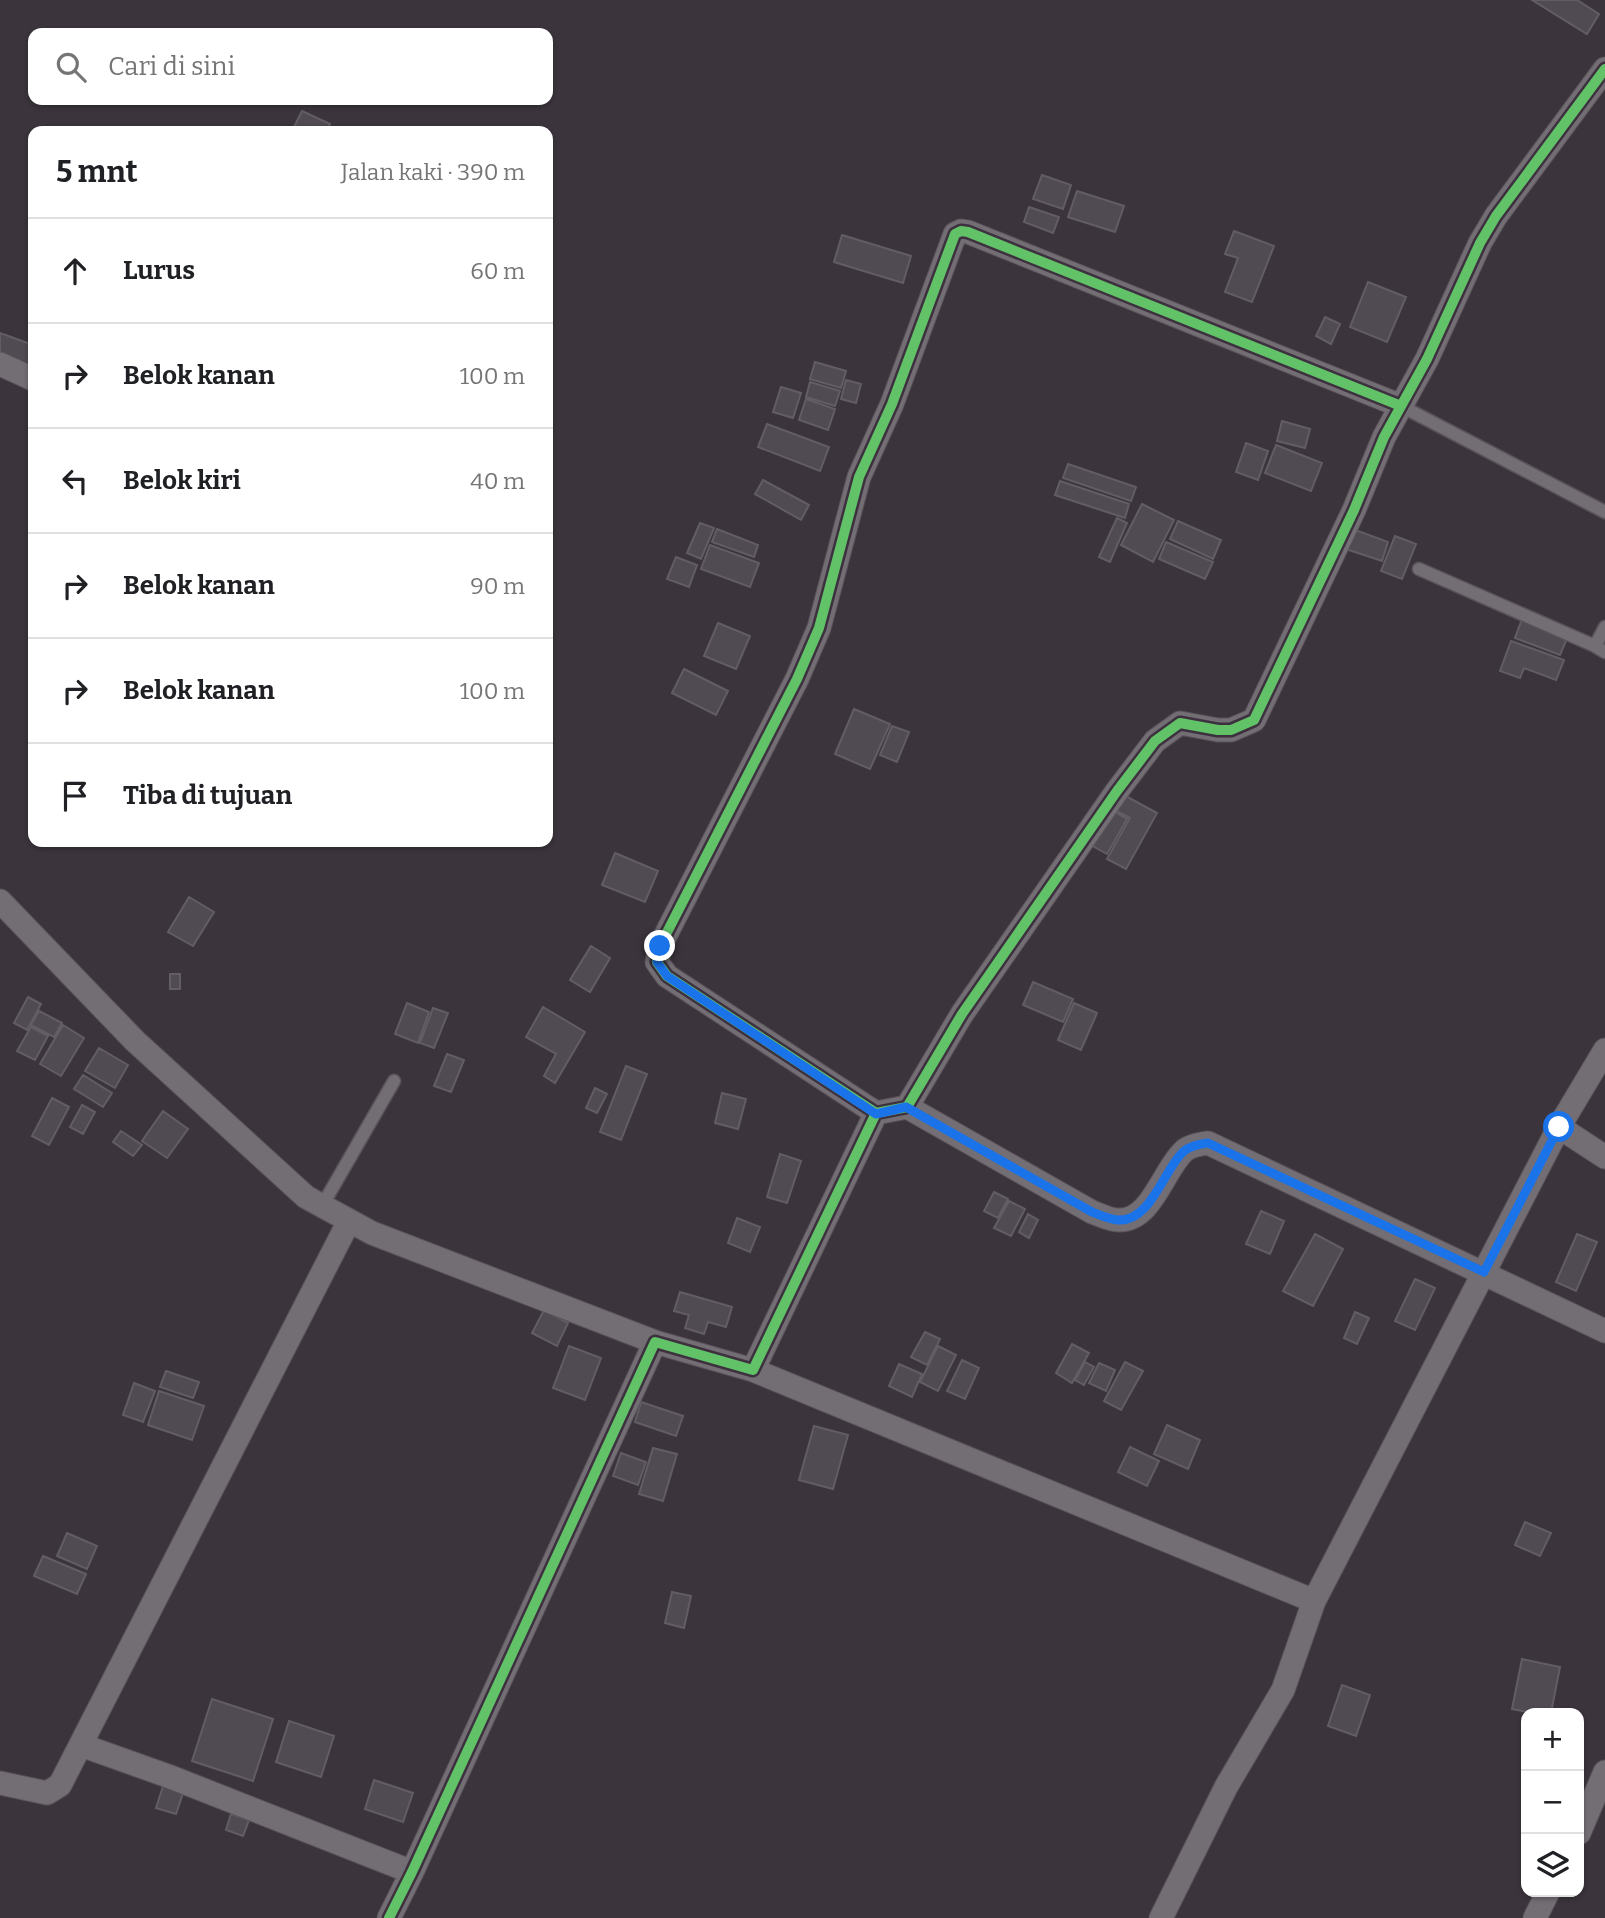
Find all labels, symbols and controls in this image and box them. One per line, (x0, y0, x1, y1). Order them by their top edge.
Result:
search box (28, 28, 553, 105)
icon: search (52, 48, 90, 86)
text: Cari di sini (108, 51, 235, 82)
text: 5 mnt (56, 154, 138, 190)
text: Jalan kaki · 390 m (341, 158, 525, 186)
icon: ahead (56, 252, 94, 290)
text: Lurus (123, 255, 195, 286)
text: 60 m (470, 257, 525, 285)
icon: right (56, 357, 94, 395)
text: Belok kanan (123, 360, 275, 391)
text: 100 m (460, 362, 525, 390)
icon: left (56, 462, 94, 500)
text: Belok kiri (123, 465, 241, 496)
text: 40 m (470, 467, 525, 495)
icon: right (56, 567, 94, 605)
text: Belok kanan (123, 570, 275, 601)
text: 90 m (470, 572, 525, 600)
icon: right (56, 672, 94, 710)
text: Belok kanan (123, 675, 275, 706)
text: 100 m (460, 677, 525, 705)
icon: arrive (56, 777, 94, 815)
text: Tiba di tujuan (123, 780, 292, 811)
route end (644, 930, 675, 961)
route start (1543, 1111, 1574, 1142)
map controls (1521, 1708, 1584, 1897)
button: + (1521, 1708, 1584, 1771)
button: − (1521, 1771, 1584, 1834)
button: layers (1521, 1834, 1584, 1897)

